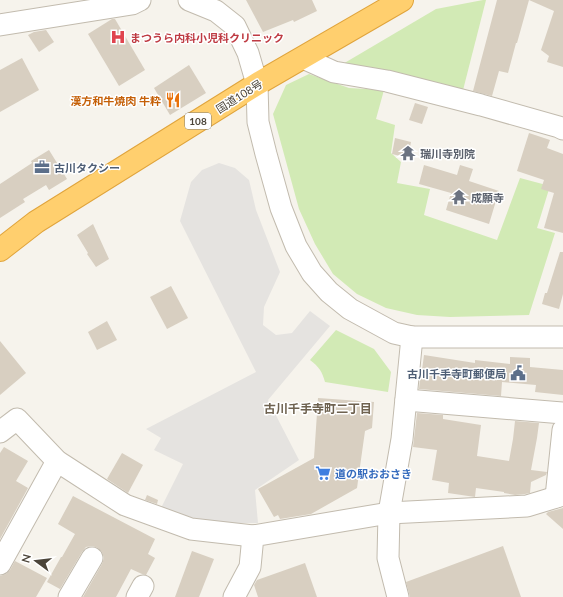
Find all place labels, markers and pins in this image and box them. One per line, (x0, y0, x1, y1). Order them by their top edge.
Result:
hospital icon: まつうら内科小児科クリニック (109, 28, 127, 46)
place label: まつうら内科小児科クリニック (130, 31, 284, 44)
restaurant icon: 漢方和牛焼肉 牛粋 (164, 91, 182, 109)
place label: 漢方和牛焼肉 牛粋 (70, 94, 161, 107)
temple icon: 瑞川寺別院 (399, 144, 417, 162)
place label: 瑞川寺別院 (420, 147, 475, 160)
office icon: 古川タクシー (33, 158, 51, 176)
place label: 古川タクシー (54, 161, 120, 174)
temple icon: 成願寺 (450, 188, 468, 206)
place label: 成願寺 (471, 191, 504, 204)
public building icon: 古川千手寺町郵便局 (509, 364, 527, 382)
place label: 古川千手寺町郵便局 (407, 367, 506, 380)
supermarket icon: 道の駅おおさき (314, 464, 332, 482)
place label: 道の駅おおさき (335, 467, 412, 480)

